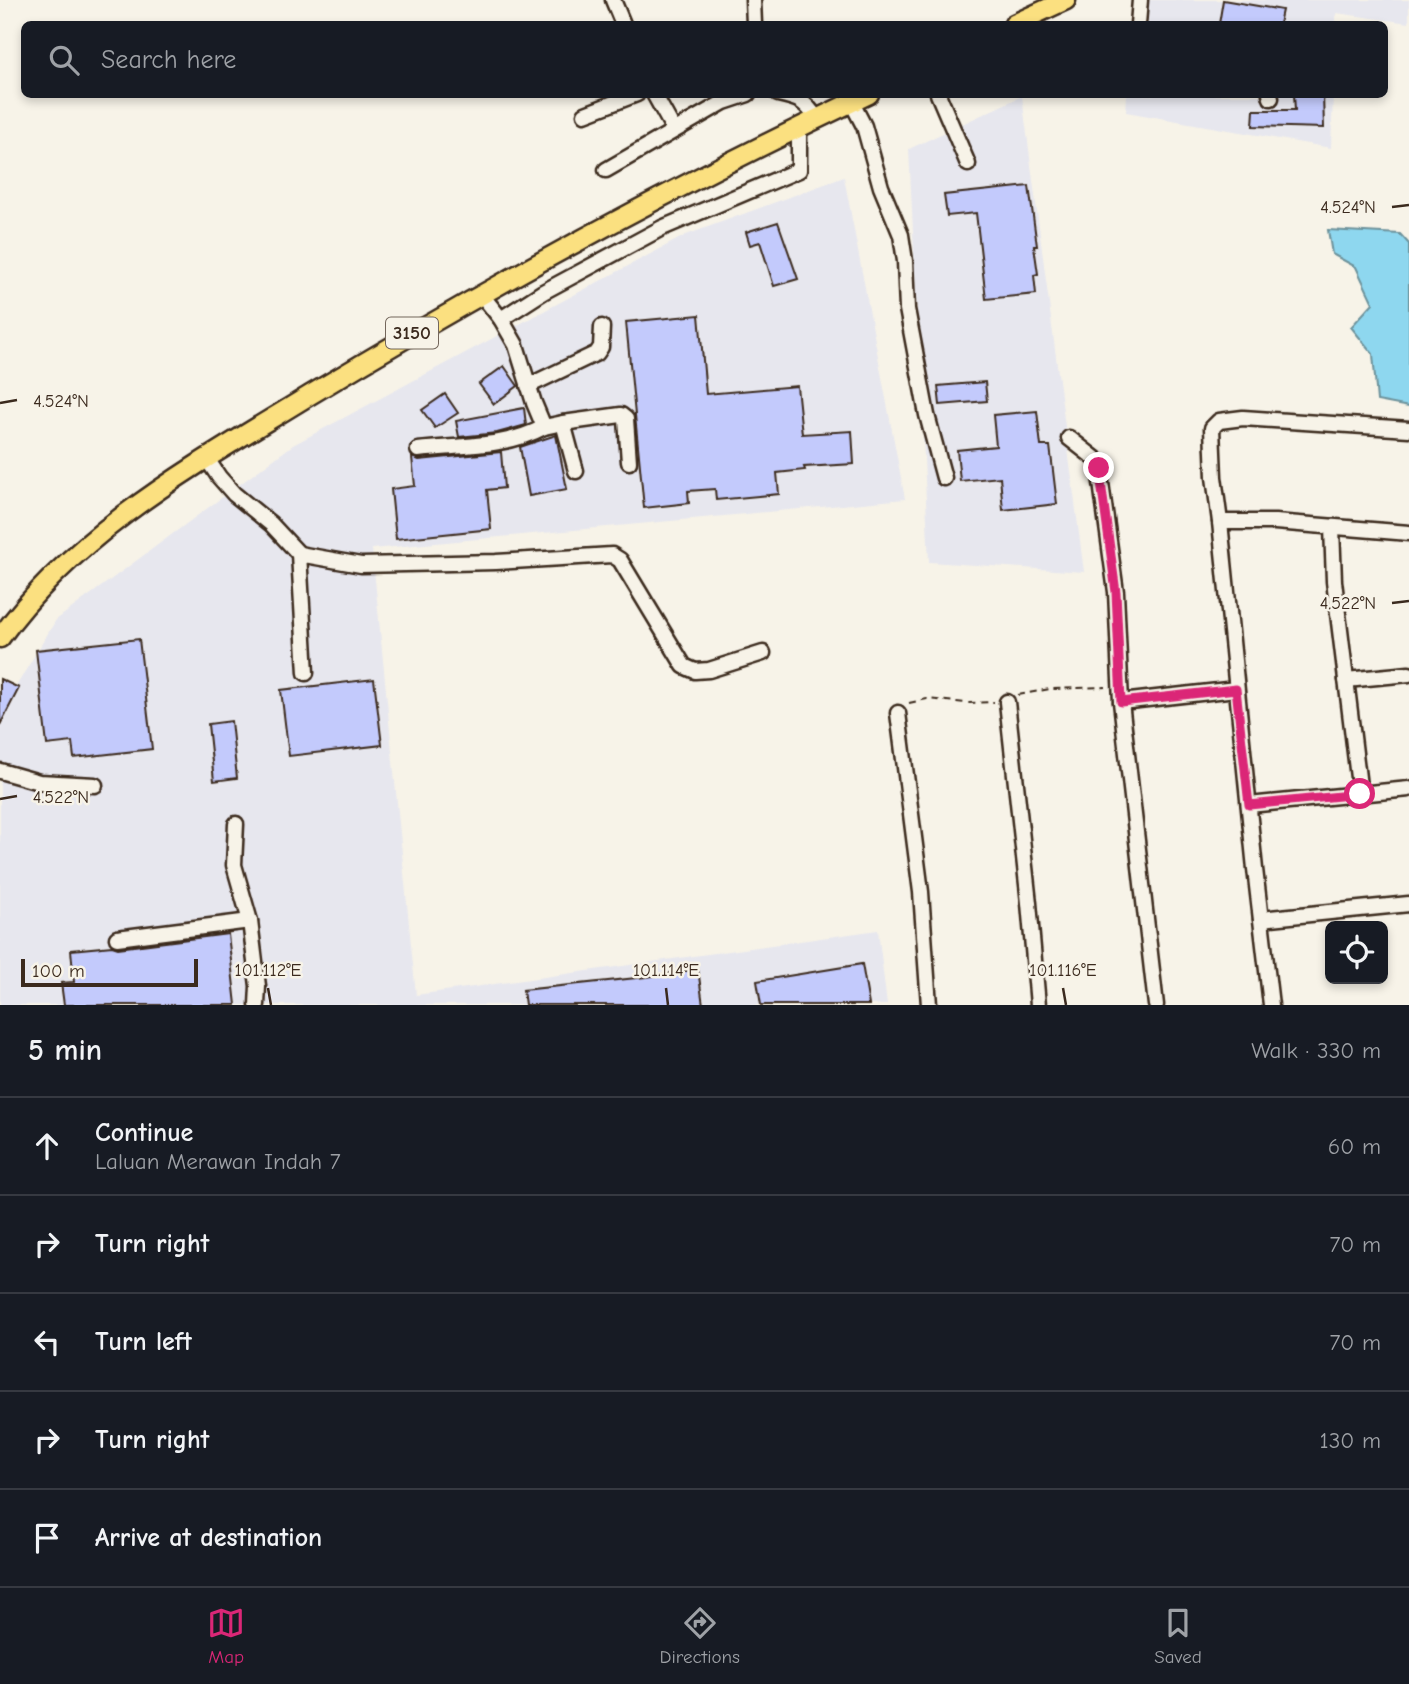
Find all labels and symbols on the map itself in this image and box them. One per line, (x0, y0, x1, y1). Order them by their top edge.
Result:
text: 4.524°N (1320, 197, 1376, 218)
road number: 3150 (386, 318, 438, 348)
text: 4.524°N (33, 391, 89, 412)
route end (1083, 452, 1114, 483)
text: 4.522°N (1320, 593, 1376, 614)
route start (1344, 778, 1375, 809)
text: 4.522°N (33, 787, 89, 808)
scale bar (21, 956, 198, 988)
text: 101.112°E (235, 960, 302, 981)
text: 101.114°E (633, 960, 699, 981)
text: 101.116°E (1029, 960, 1097, 981)

